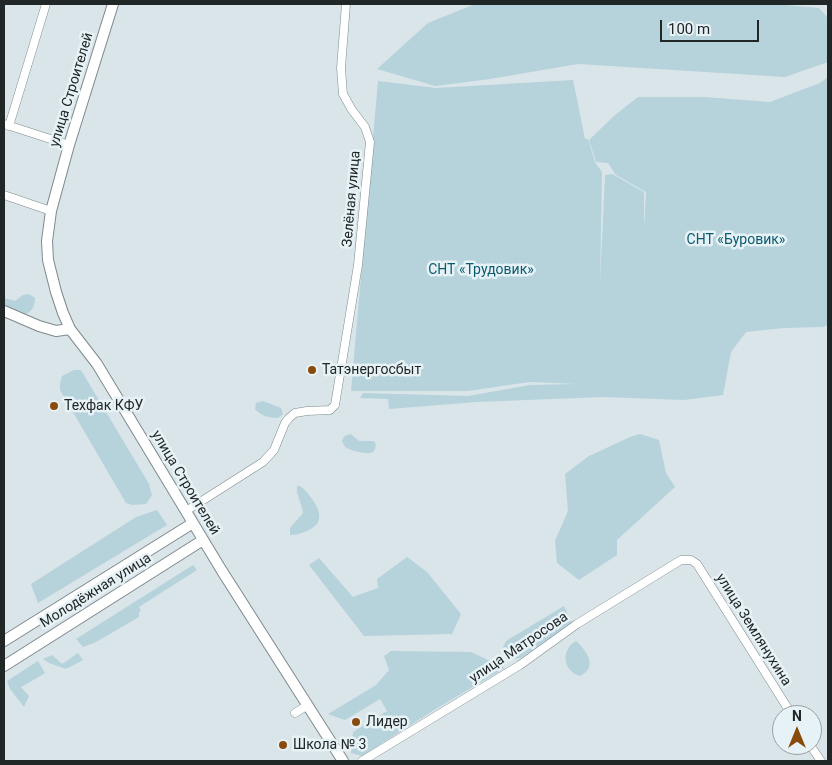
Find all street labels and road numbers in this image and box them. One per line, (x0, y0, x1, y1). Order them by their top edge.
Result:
street label: улица Строителей (47, 31, 97, 149)
street label: Зелёная улица (339, 150, 365, 248)
street label: улица Строителей (147, 428, 223, 538)
street label: Молодёжная улица (37, 550, 155, 632)
street label: улица Землянухина (712, 571, 794, 689)
street label: улица Матросова (467, 609, 571, 687)

